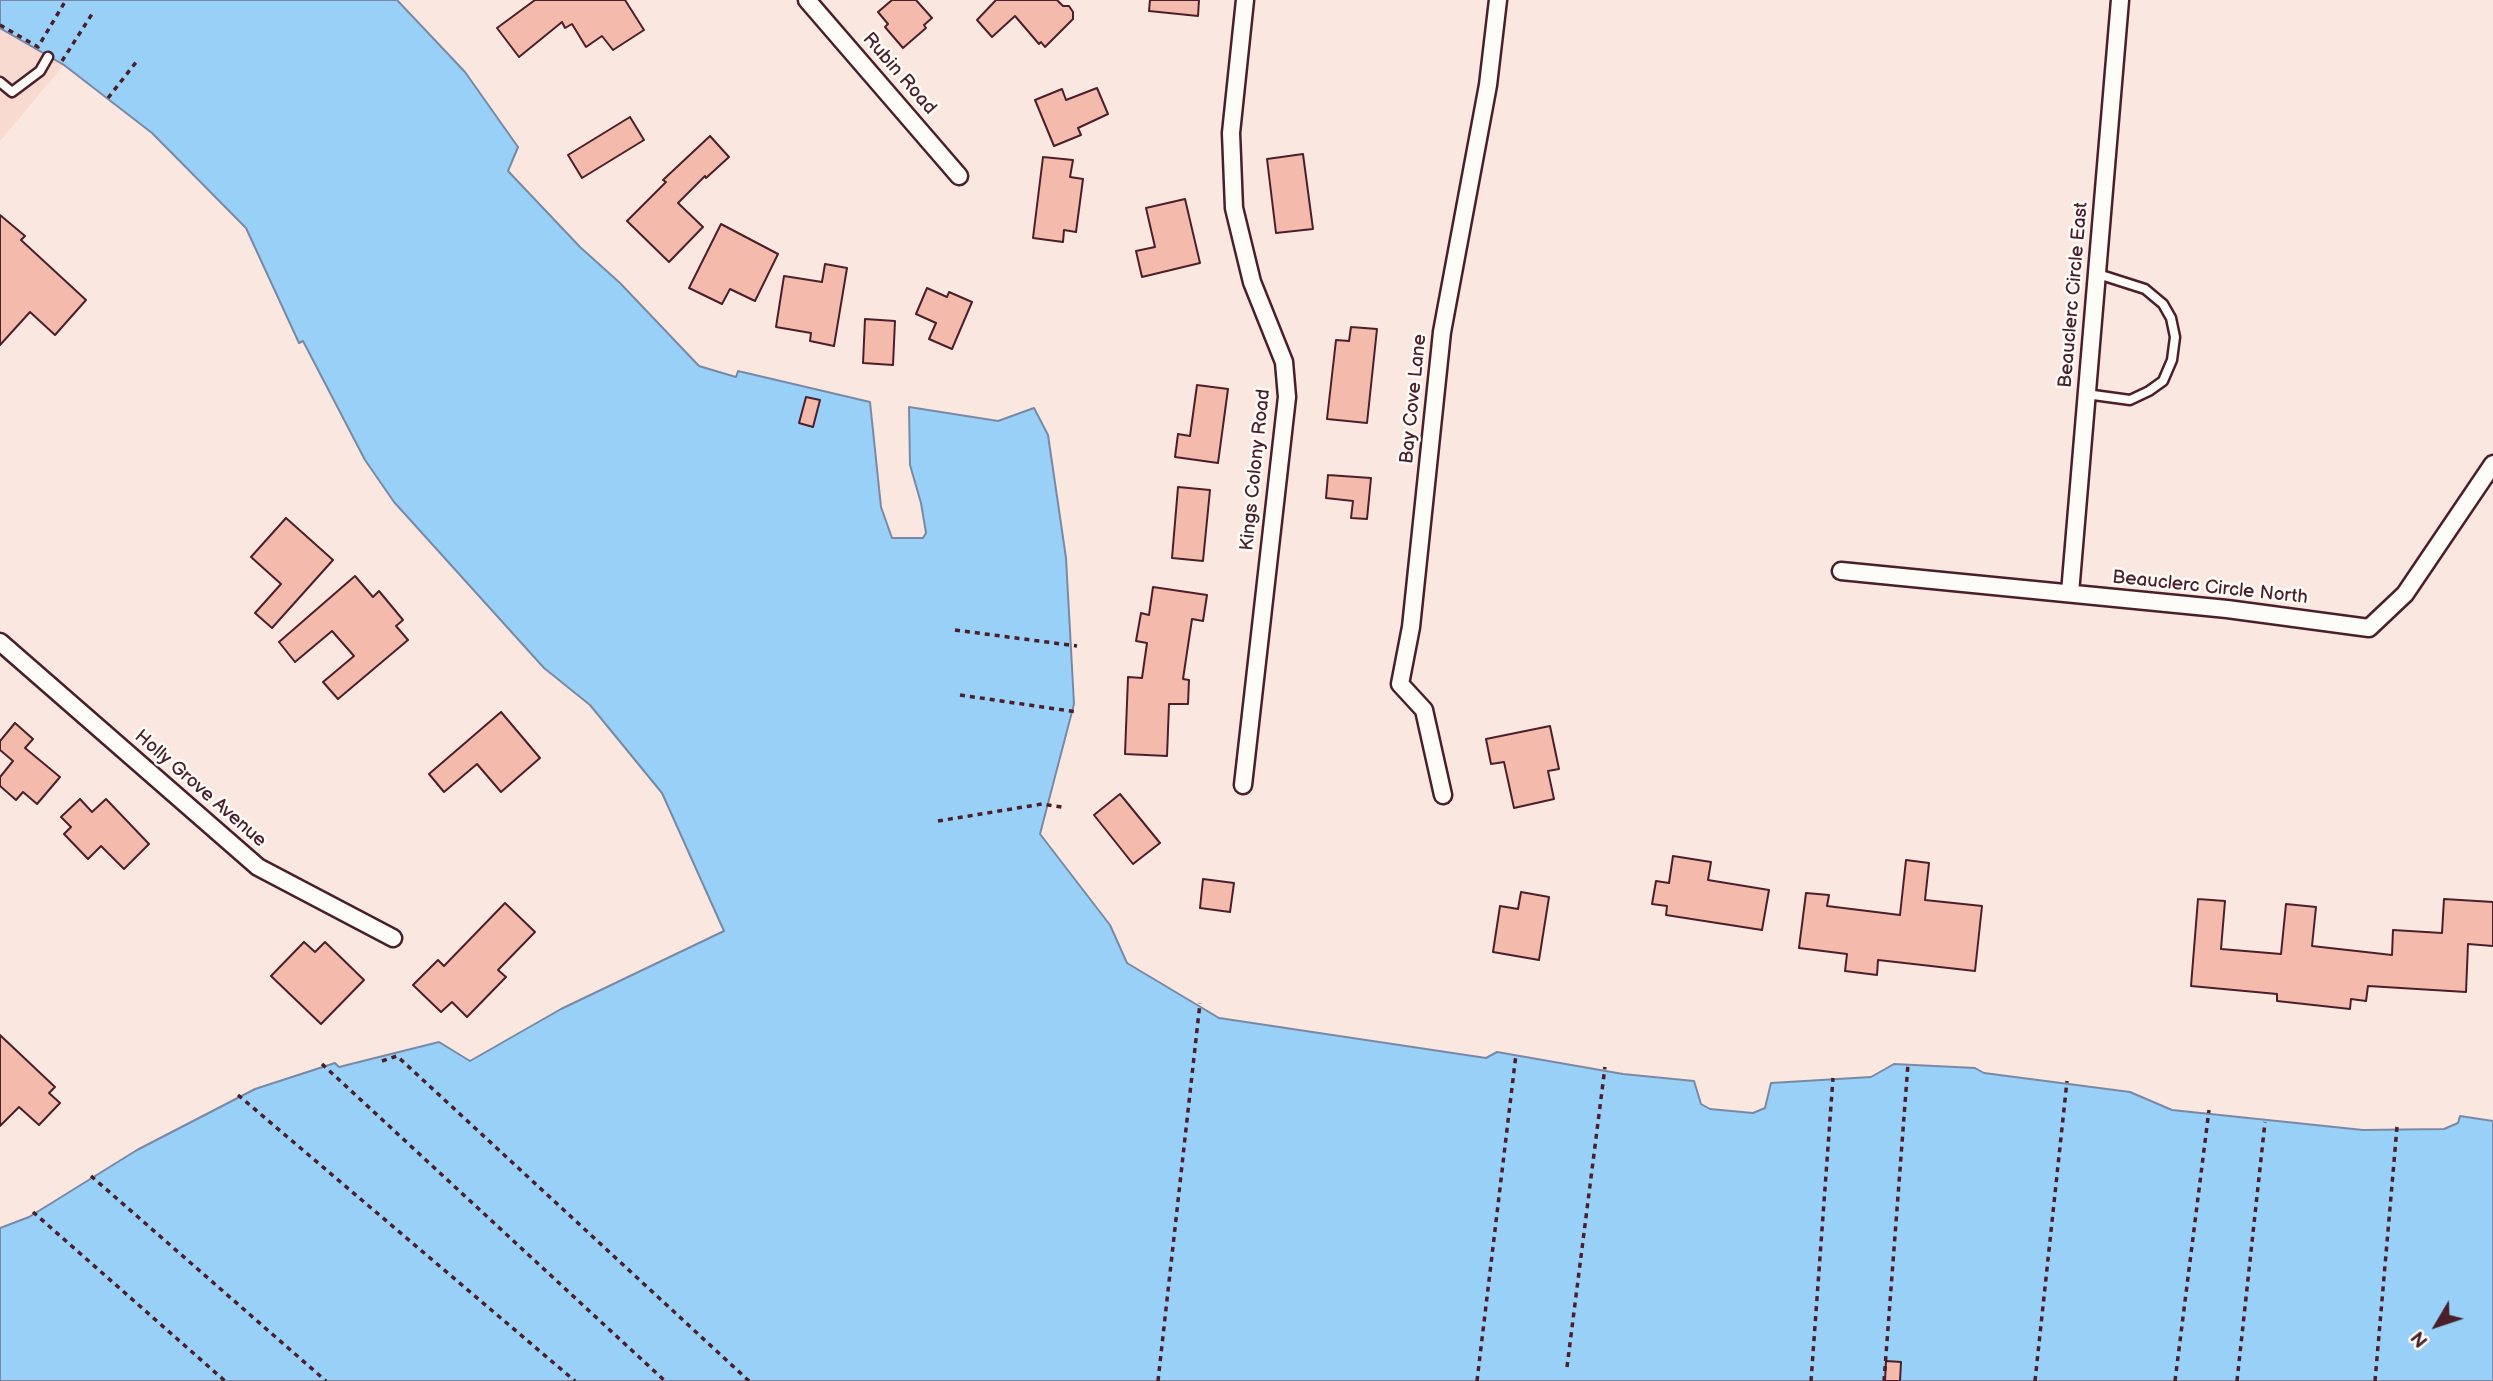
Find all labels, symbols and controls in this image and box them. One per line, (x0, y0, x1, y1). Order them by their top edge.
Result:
street label: Rubin Road (857, 28, 941, 120)
street label: Beauclerc Circle East (2055, 201, 2093, 389)
street label: Bay Cove Lane (1396, 333, 1432, 465)
street label: Kings Colony Road (1236, 388, 1276, 552)
street label: Beauclerc Circle North (2111, 566, 2309, 610)
street label: Holly Grove Avenue (129, 725, 271, 853)
north arrow (2402, 1290, 2472, 1360)
text: N (2407, 1326, 2434, 1351)

